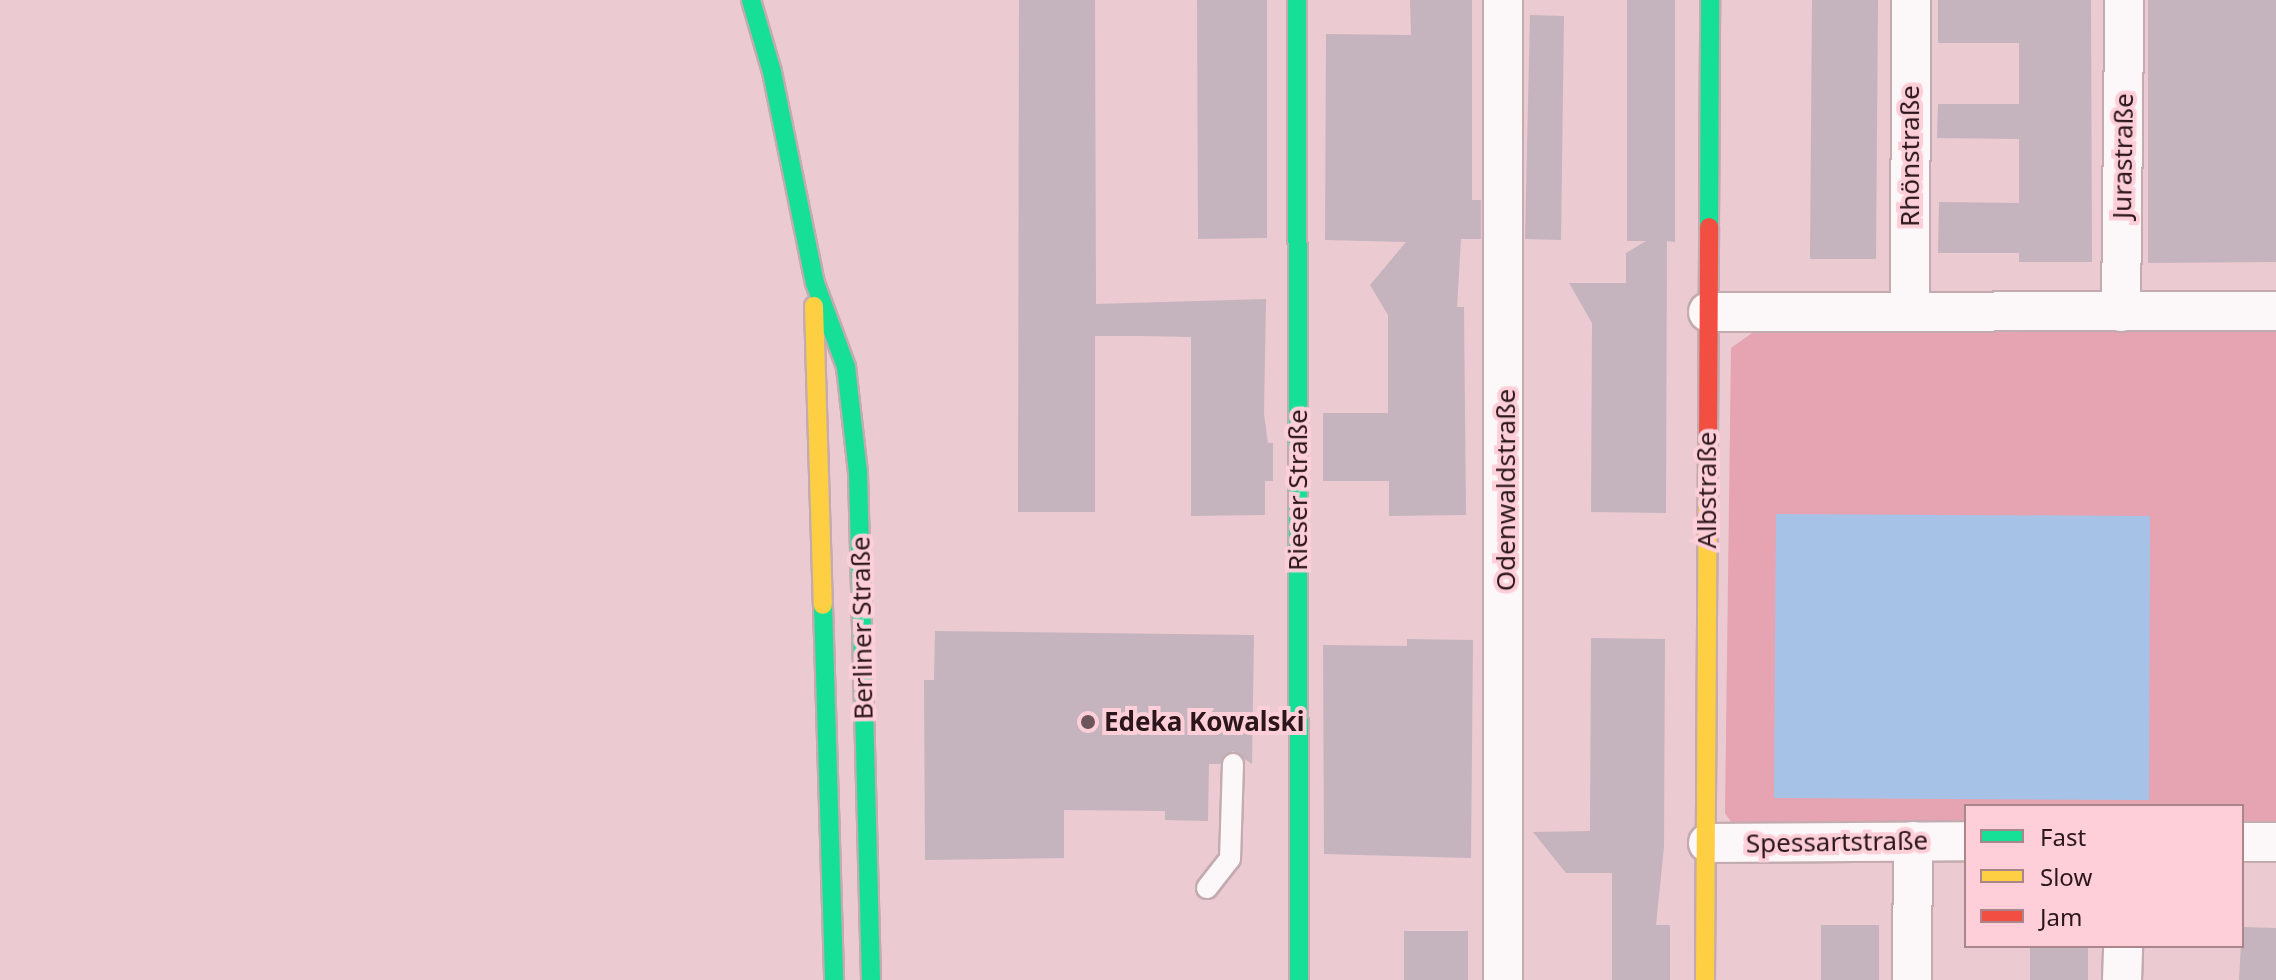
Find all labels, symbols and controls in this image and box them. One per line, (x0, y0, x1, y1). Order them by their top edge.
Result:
street label: Rhönstraße (1894, 85, 1926, 227)
street label: Jurastraße (2106, 93, 2140, 219)
street label: Odenwaldstraße (1490, 389, 1522, 591)
street label: Rieser Straße (1282, 409, 1314, 571)
street label: Albstraße (1691, 431, 1723, 549)
street label: Berliner Straße (845, 536, 879, 720)
place label: Edeka Kowalski (1104, 706, 1304, 738)
marker: Edeka Kowalski (1079, 713, 1097, 731)
legend (1964, 804, 2244, 948)
text: Fast (2040, 820, 2086, 853)
street label: Spessartstraße (1746, 825, 1928, 859)
text: Slow (2040, 860, 2092, 893)
text: Jam (2040, 900, 2082, 933)

